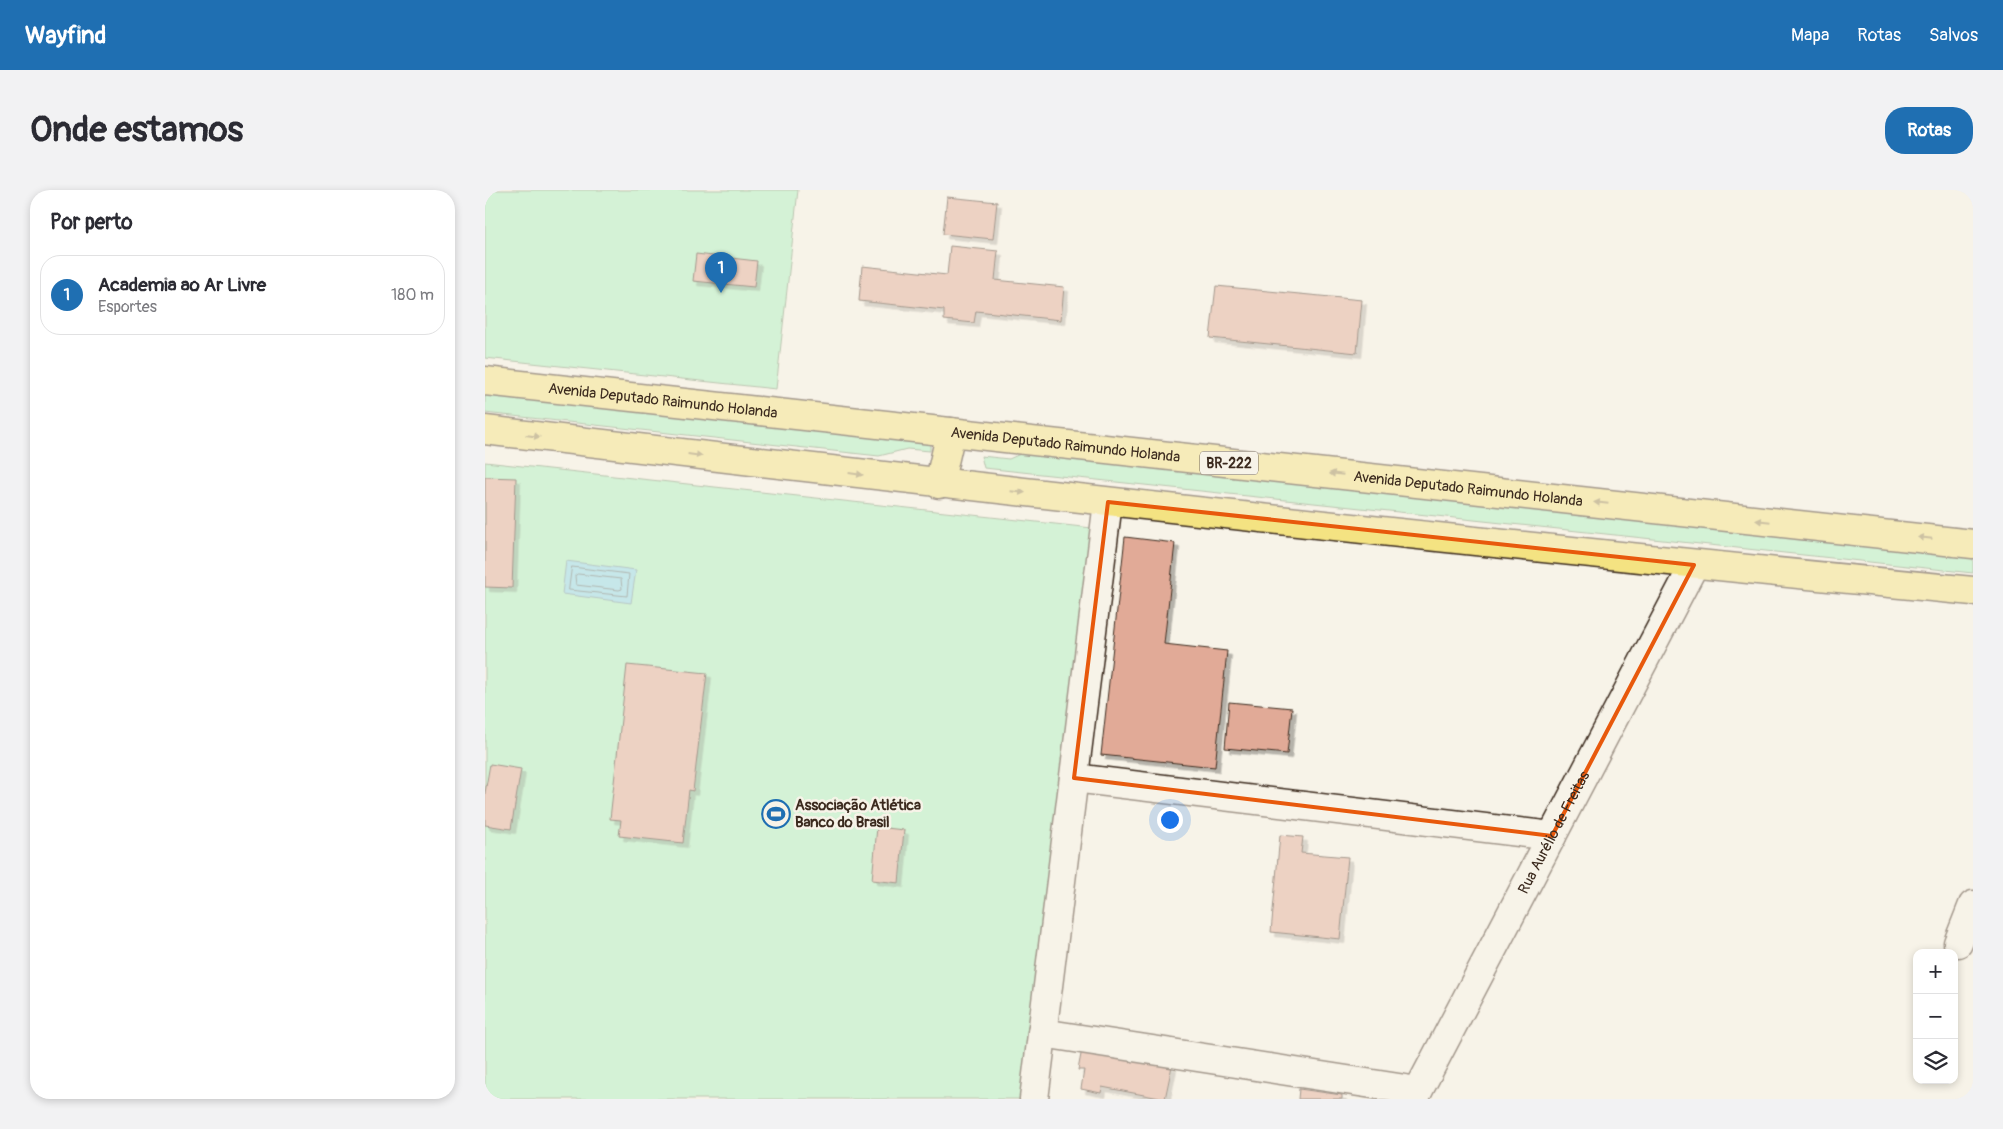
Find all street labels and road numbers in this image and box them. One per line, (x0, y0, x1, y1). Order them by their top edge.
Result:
street label: Avenida Deputado Raimundo Holanda (547, 378, 779, 422)
street label: Avenida Deputado Raimundo Holanda (950, 423, 1181, 467)
road number: BR-222 (1200, 452, 1258, 474)
street label: Avenida Deputado Raimundo Holanda (1352, 467, 1584, 511)
street label: Rua Aurélio de Freitas (1514, 767, 1594, 897)

